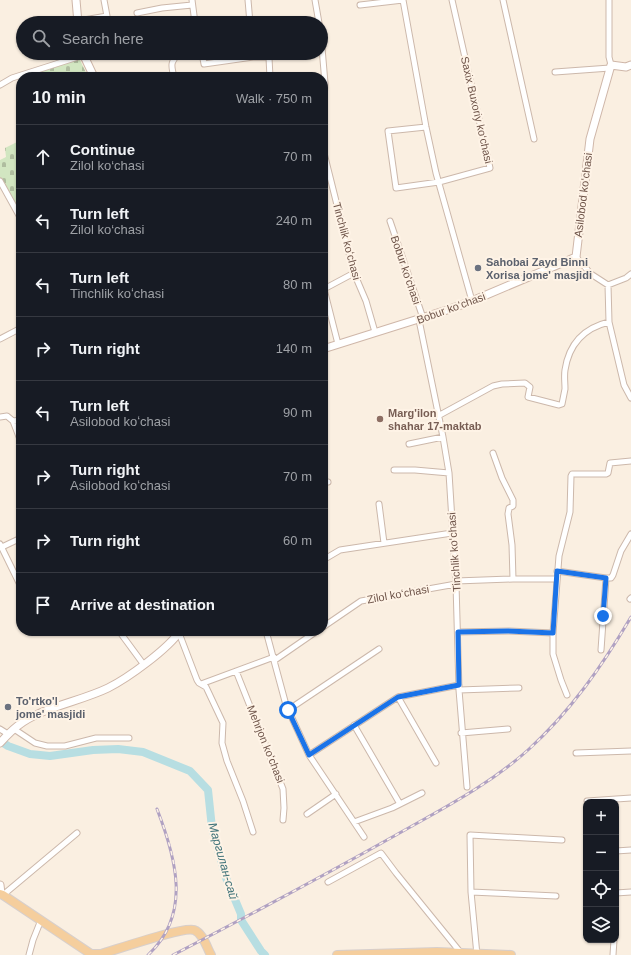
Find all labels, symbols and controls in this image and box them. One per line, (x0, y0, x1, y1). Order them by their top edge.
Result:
search box (16, 16, 328, 60)
icon: search (30, 27, 52, 49)
text: Search here (62, 30, 144, 47)
street label: Saxix Buxoriy ko‘chasi (459, 55, 495, 165)
text: 10 min (32, 88, 86, 107)
text: Walk · 750 m (236, 91, 312, 106)
text: Continue (70, 141, 135, 158)
icon: ahead (32, 146, 54, 168)
text: 70 m (283, 149, 312, 164)
street label: Asilobod koʻchasi (572, 152, 594, 238)
text: Zilol ko‘chasi (70, 158, 144, 173)
street label: Tinchlik koʻchasi (331, 201, 363, 281)
text: Turn left (70, 205, 129, 222)
icon: left (32, 210, 54, 232)
text: 240 m (276, 213, 312, 228)
text: Zilol ko‘chasi (70, 222, 144, 237)
street label: Bobur ko'chasi (389, 234, 423, 306)
place label: Sahobai Zayd Binni Xorisa jome' masjidi (486, 256, 592, 281)
marker: Sahobai Zayd Binni Xorisa jome' masjidi (473, 263, 483, 273)
text: Turn left (70, 269, 129, 286)
icon: left (32, 274, 54, 296)
text: 80 m (283, 277, 312, 292)
text: Tinchlik koʻchasi (70, 286, 164, 301)
street label: Bobur koʻchasi (415, 290, 487, 326)
icon: right (32, 338, 54, 360)
text: Turn right (70, 340, 140, 357)
text: 140 m (276, 341, 312, 356)
text: Turn left (70, 397, 129, 414)
icon: left (32, 402, 54, 424)
text: 90 m (283, 405, 312, 420)
place label: Marg'ilon shahar 17-maktab (388, 407, 482, 432)
text: Asilobod koʻchasi (70, 414, 170, 429)
marker: Marg'ilon shahar 17-maktab (375, 414, 385, 424)
text: Turn right (70, 461, 140, 478)
icon: right (32, 466, 54, 488)
text: 70 m (283, 469, 312, 484)
text: Asilobod koʻchasi (70, 478, 170, 493)
street label: Tinchlik koʻchasi (445, 512, 463, 592)
icon: right (32, 530, 54, 552)
text: Turn right (70, 532, 140, 549)
text: 60 m (283, 533, 312, 548)
street label: Zilol ko‘chasi (366, 583, 430, 605)
icon: arrive (32, 594, 54, 616)
text: Arrive at destination (70, 596, 215, 613)
route end (594, 607, 612, 625)
place label: To'rtko'l jome' masjidi (15, 695, 85, 720)
route start (279, 701, 297, 719)
marker: To'rtko'l jome' masjidi (3, 702, 13, 712)
street label: Mehrjon koʻchasi (245, 703, 287, 785)
map controls (583, 799, 619, 943)
button: + (583, 799, 619, 835)
water label: Маргилан-сай (205, 821, 241, 901)
button: − (583, 835, 619, 871)
button: locate (583, 871, 619, 907)
button: layers (583, 907, 619, 943)

